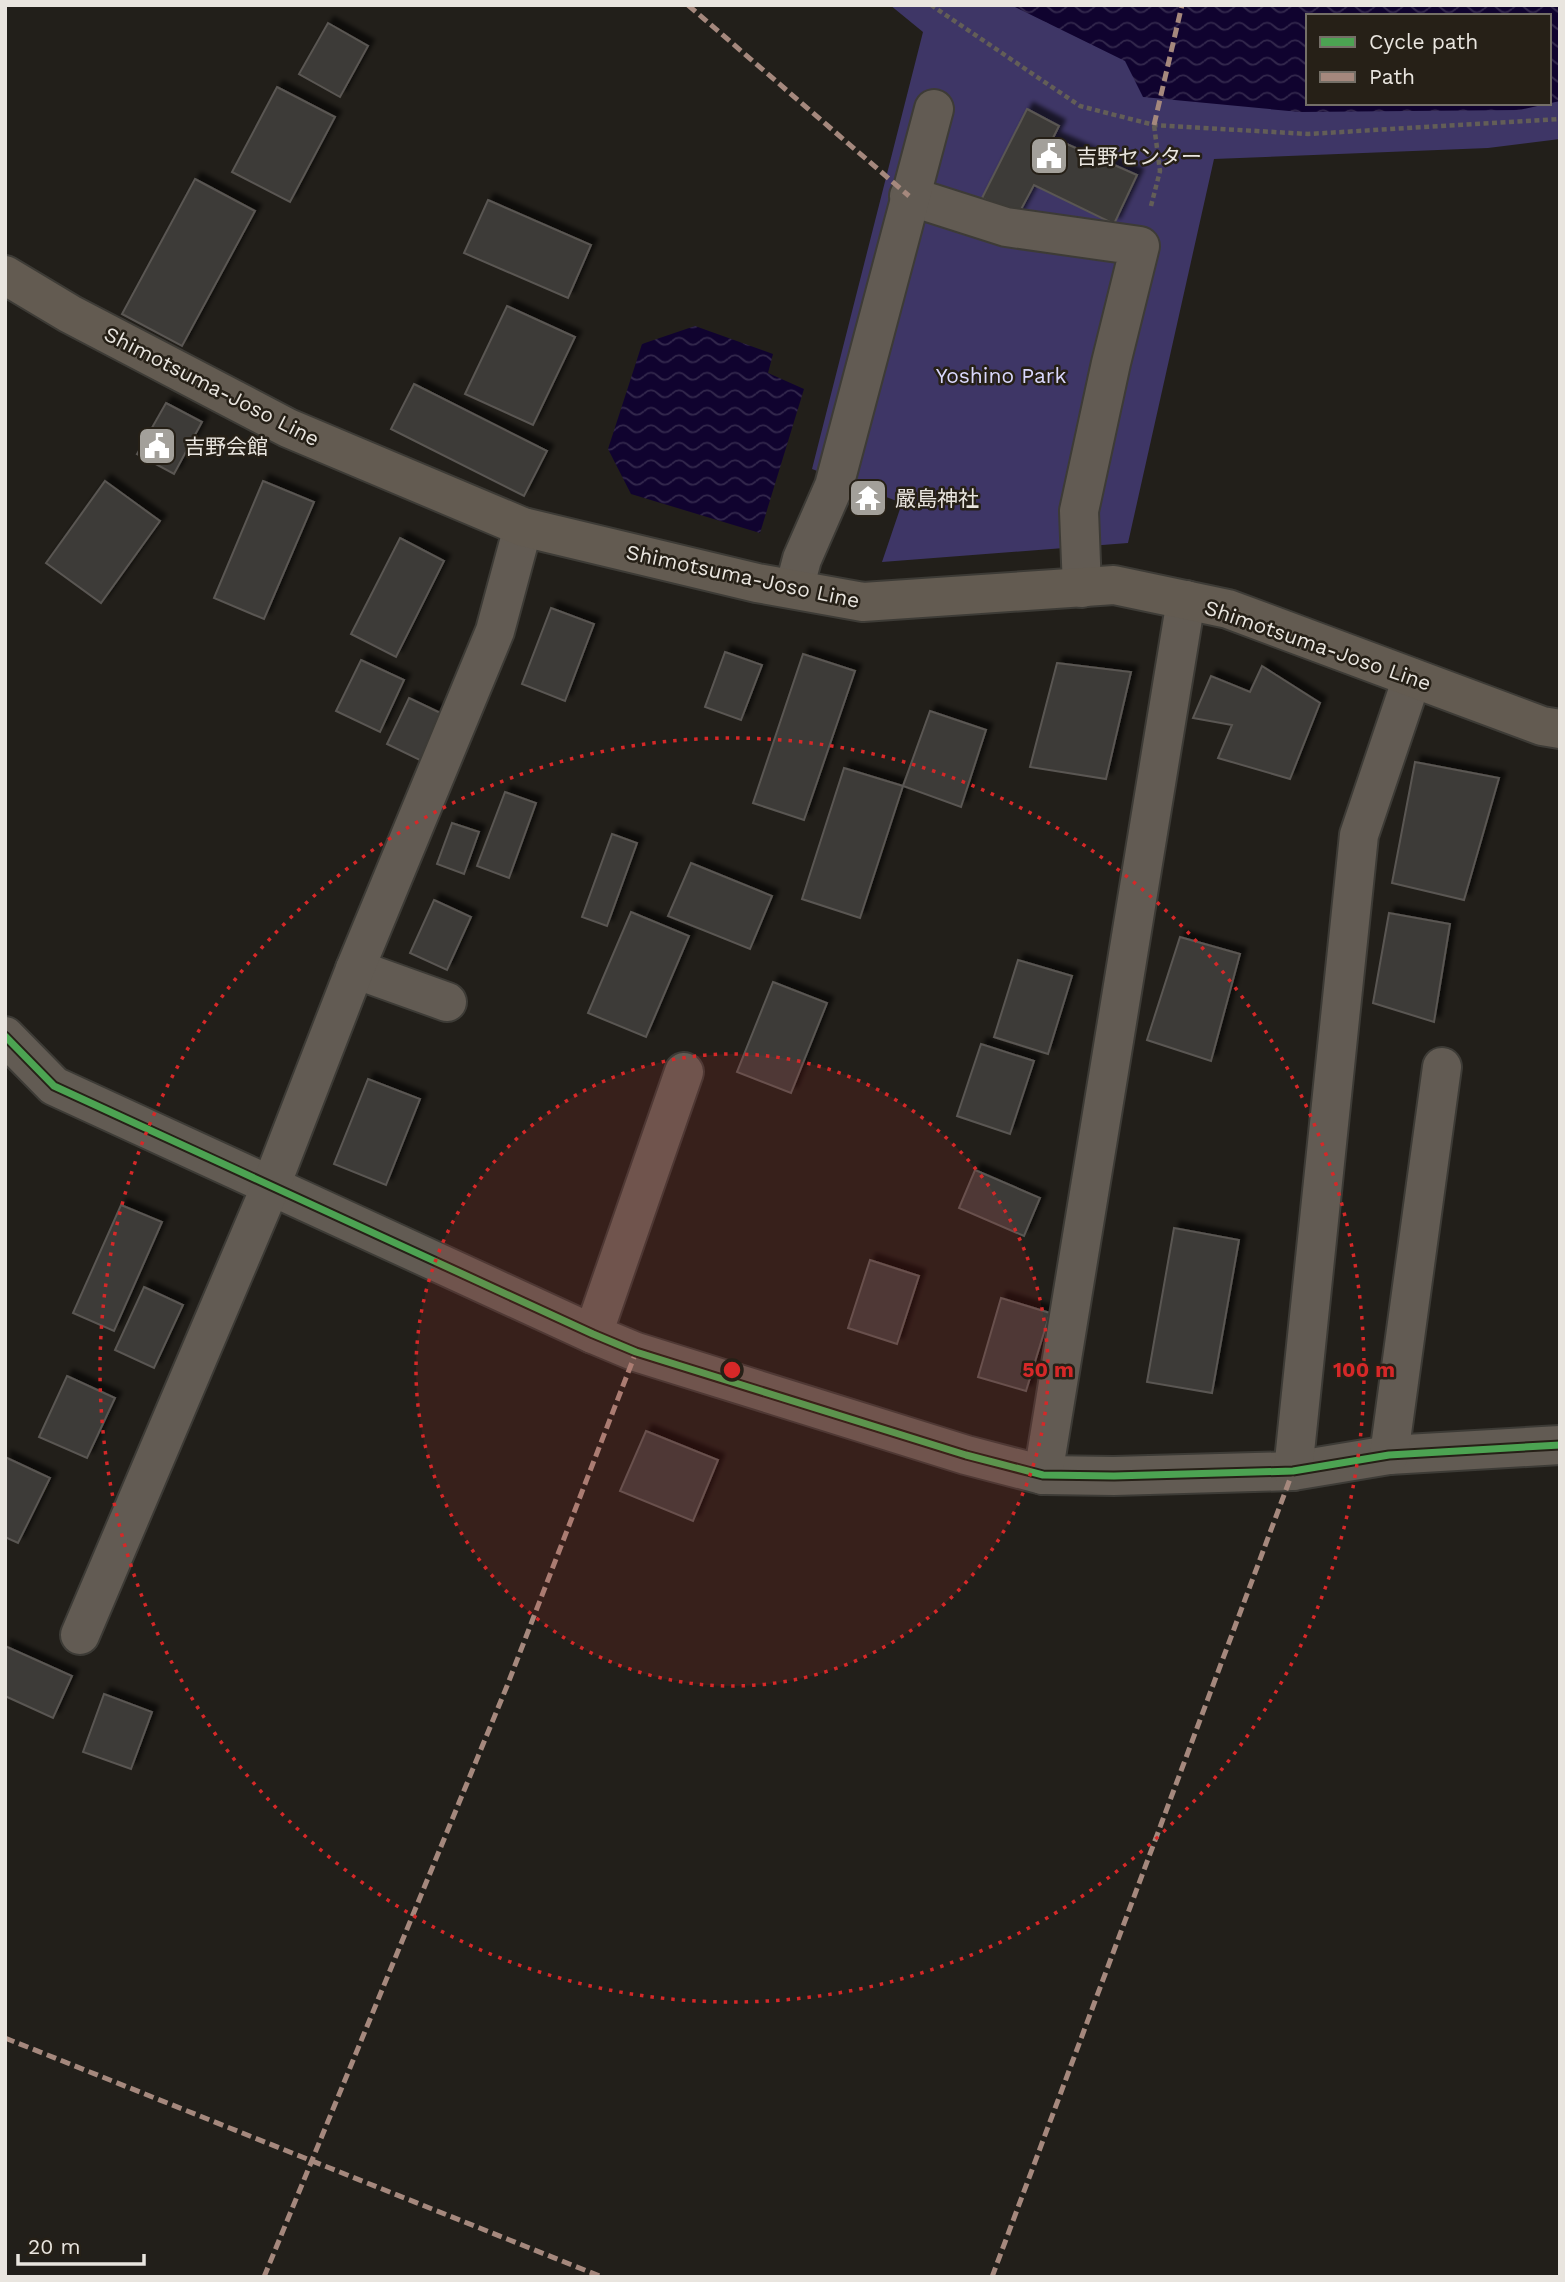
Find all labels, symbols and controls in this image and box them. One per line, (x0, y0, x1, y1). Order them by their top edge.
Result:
legend (1306, 14, 1551, 105)
text: Cycle path (1369, 29, 1478, 54)
text: Path (1369, 64, 1415, 89)
public building icon: 吉野センター (1028, 135, 1070, 177)
place label: 吉野センター (1076, 144, 1202, 169)
street label: Shimotsuma-Joso Line (100, 321, 324, 451)
park label: Yoshino Park (936, 363, 1066, 388)
public building icon: 吉野会館 (136, 425, 178, 467)
place label: 吉野会館 (184, 434, 268, 459)
temple icon: 嚴島神社 (847, 477, 889, 519)
place label: 嚴島神社 (895, 486, 979, 511)
street label: Shimotsuma-Joso Line (624, 539, 862, 613)
street label: Shimotsuma-Joso Line (1201, 594, 1435, 696)
text: 50 m (1022, 1357, 1074, 1382)
text: 100 m (1333, 1357, 1395, 1382)
centre of rings (720, 1358, 744, 1382)
scale bar (18, 2222, 144, 2266)
text: 20 m (28, 2234, 80, 2259)

